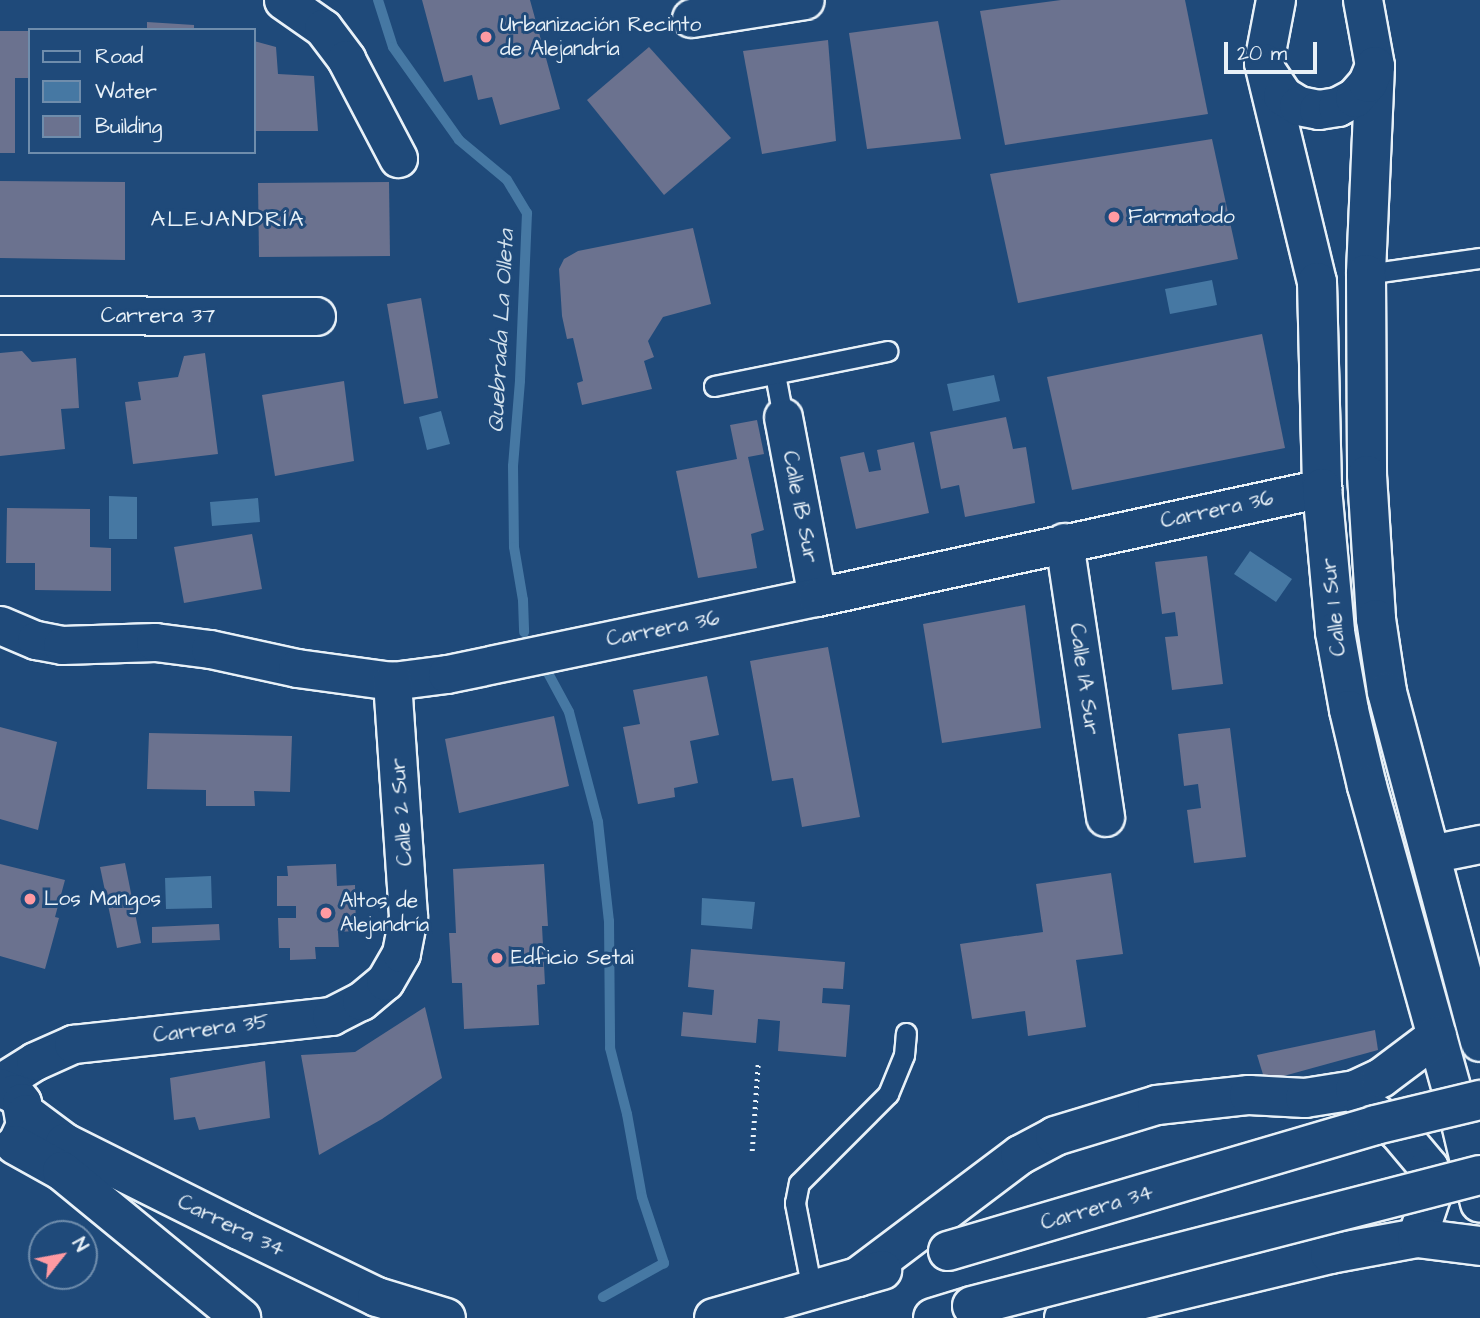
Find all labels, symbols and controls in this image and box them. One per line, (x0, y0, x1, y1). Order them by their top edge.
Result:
place label: Urbanización Recinto de Alejandría (500, 12, 701, 62)
legend (28, 28, 256, 154)
scale bar (1228, 28, 1321, 72)
marker: Urbanización Recinto de Alejandría (478, 29, 494, 45)
text: 20 m (1237, 39, 1287, 68)
text: Road (95, 42, 143, 71)
text: Water (95, 77, 157, 106)
text: Building (95, 112, 162, 141)
place label: Farmatodo (1128, 204, 1235, 230)
district label: ALEJANDRÍA (152, 205, 304, 233)
marker: Farmatodo (1106, 209, 1122, 225)
water label: Quebrada La Olleta (482, 229, 520, 433)
street label: Carrera 37 (101, 303, 215, 329)
street label: Calle 1B Sur (777, 449, 823, 565)
street label: Carrera 36 (1158, 486, 1276, 534)
street label: Calle 1 Sur (1316, 557, 1352, 657)
street label: Carrera 36 (604, 606, 722, 652)
street label: Calle 1A Sur (1064, 622, 1104, 736)
street label: Calle 2 Sur (386, 757, 418, 867)
place label: Los Mangos (44, 886, 161, 912)
place label: Altos de Alejandría (340, 888, 429, 938)
marker: Los Mangos (22, 891, 38, 907)
marker: Altos de Alejandría (318, 905, 334, 921)
place label: Edficio Setai (511, 945, 634, 971)
marker: Edficio Setai (489, 950, 505, 966)
street label: Carrera 35 (152, 1009, 270, 1049)
street label: Carrera 34 (1038, 1180, 1156, 1236)
street label: Carrera 34 (173, 1189, 289, 1263)
north arrow (28, 1220, 98, 1290)
text: N (65, 1233, 94, 1257)

